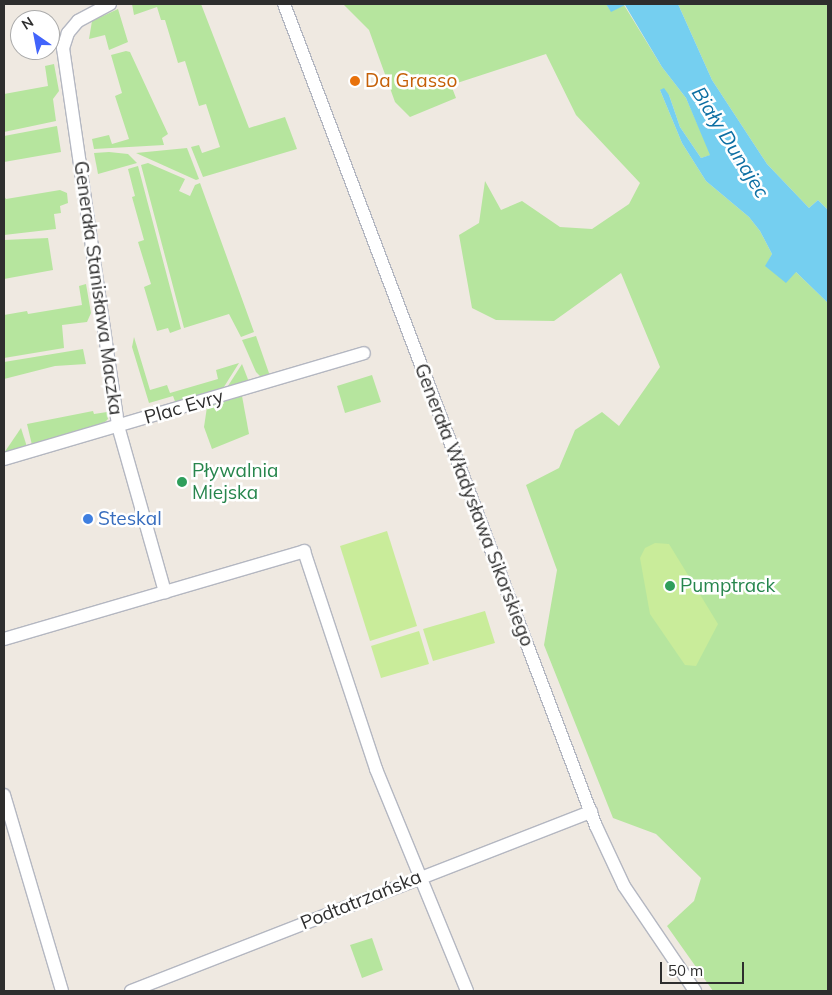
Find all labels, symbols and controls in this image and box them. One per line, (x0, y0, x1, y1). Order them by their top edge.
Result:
north arrow (10, 10, 60, 60)
text: N (18, 13, 37, 34)
place label: Da Grasso (365, 70, 457, 92)
marker: Da Grasso (349, 75, 361, 87)
water label: Biały Dunajec (687, 82, 775, 202)
street label: Generała Stanisława Maczka (69, 160, 127, 416)
street label: Generała Władysława Sikorskiego (409, 360, 539, 650)
street label: Plac Evry (142, 385, 226, 429)
place label: Pływalnia Miejska (192, 460, 279, 504)
marker: Pływalnia Miejska (176, 476, 188, 488)
place label: Steskal (98, 508, 162, 530)
marker: Steskal (82, 513, 94, 525)
place label: Pumptrack (680, 575, 775, 597)
marker: Pumptrack (664, 580, 676, 592)
street label: Podtatrzańska (297, 865, 425, 935)
scale bar (662, 952, 746, 984)
text: 50 m (668, 961, 703, 980)

